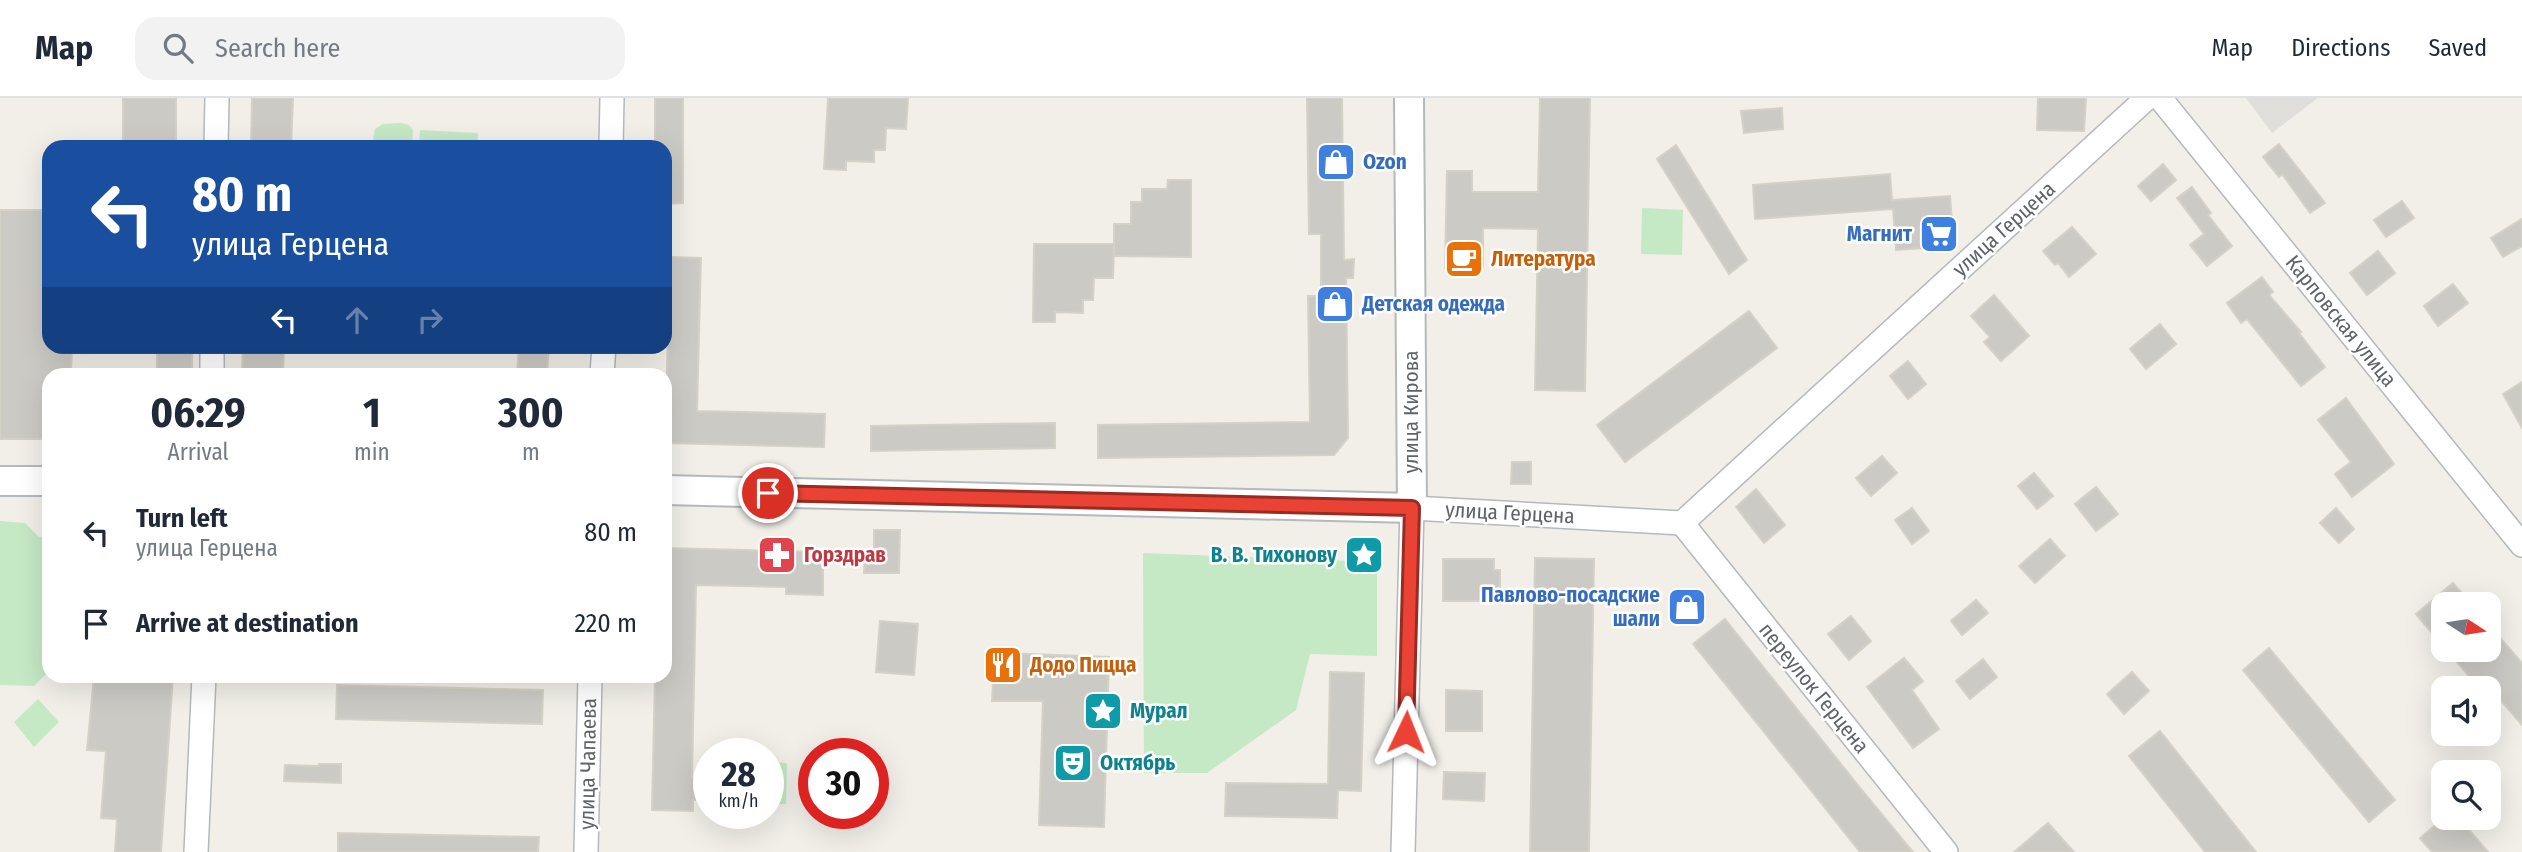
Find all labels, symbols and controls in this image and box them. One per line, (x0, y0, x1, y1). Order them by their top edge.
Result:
search box (135, 17, 625, 80)
text: Map (35, 28, 93, 68)
icon: search (159, 29, 197, 67)
text: Search here (215, 33, 340, 64)
text: Map (2212, 34, 2253, 62)
text: Directions (2291, 34, 2390, 62)
text: Saved (2428, 34, 2487, 62)
shop icon: Ozon (1315, 141, 1357, 183)
place label: Ozon (1363, 149, 1407, 175)
text: 80 m (192, 165, 292, 224)
icon: left (77, 168, 168, 259)
street label: улица Герцена (1947, 176, 2061, 282)
supermarket icon: Магнит (1918, 213, 1960, 255)
place label: Магнит (1847, 221, 1913, 247)
text: улица Герцена (192, 225, 389, 263)
cafe icon: Литература (1443, 238, 1485, 280)
place label: Литература (1491, 246, 1596, 272)
street label: Карповская улица (2280, 250, 2402, 392)
shop icon: Детская одежда (1314, 283, 1356, 325)
place label: Детская одежда (1361, 291, 1505, 317)
icon: left (265, 301, 303, 339)
icon: ahead (338, 301, 376, 339)
icon: right (411, 301, 449, 339)
street label: улица Кирова (1398, 351, 1424, 473)
text: 06:29 (150, 388, 246, 438)
text: 1 (363, 388, 381, 438)
text: 300 (498, 388, 564, 438)
text: Arrival (168, 438, 229, 466)
text: min (354, 438, 390, 466)
text: m (522, 438, 540, 466)
pin (738, 463, 798, 523)
icon: arrive (749, 474, 787, 512)
street label: улица Герцена (1445, 497, 1575, 529)
text: Turn left (136, 503, 228, 534)
icon: left (77, 514, 115, 552)
text: 80 m (584, 517, 637, 548)
text: улица Герцена (136, 534, 278, 562)
pharmacy icon: Горздрав (756, 534, 798, 576)
place icon: В. В. Тихонову (1343, 534, 1385, 576)
place label: Горздрав (804, 542, 886, 568)
place label: В. В. Тихонову (1211, 542, 1338, 568)
place label: Павлово-посадские шали (1481, 582, 1660, 632)
shop icon: Павлово-посадские шали (1666, 586, 1708, 628)
north arrow (2431, 592, 2501, 662)
map controls (2431, 592, 2501, 830)
icon: arrive (77, 605, 115, 643)
text: Arrive at destination (136, 608, 359, 639)
text: 220 m (574, 608, 637, 639)
street label: переулок Герцена (1753, 617, 1875, 759)
restaurant icon: Додо Пицца (982, 644, 1024, 686)
place label: Додо Пицца (1029, 652, 1136, 678)
button: sound (2431, 676, 2501, 746)
place icon: Мурал (1082, 690, 1124, 732)
position arrow (1369, 695, 1443, 769)
street label: улица Чапаева (574, 698, 602, 830)
place label: Мурал (1130, 698, 1188, 724)
speed limit sign: 30 (798, 738, 889, 829)
theatre icon: Октябрь (1052, 742, 1094, 784)
place label: Октябрь (1100, 750, 1175, 776)
text: 28 (721, 753, 756, 795)
button: search (2431, 760, 2501, 830)
text: km/h (718, 790, 759, 812)

